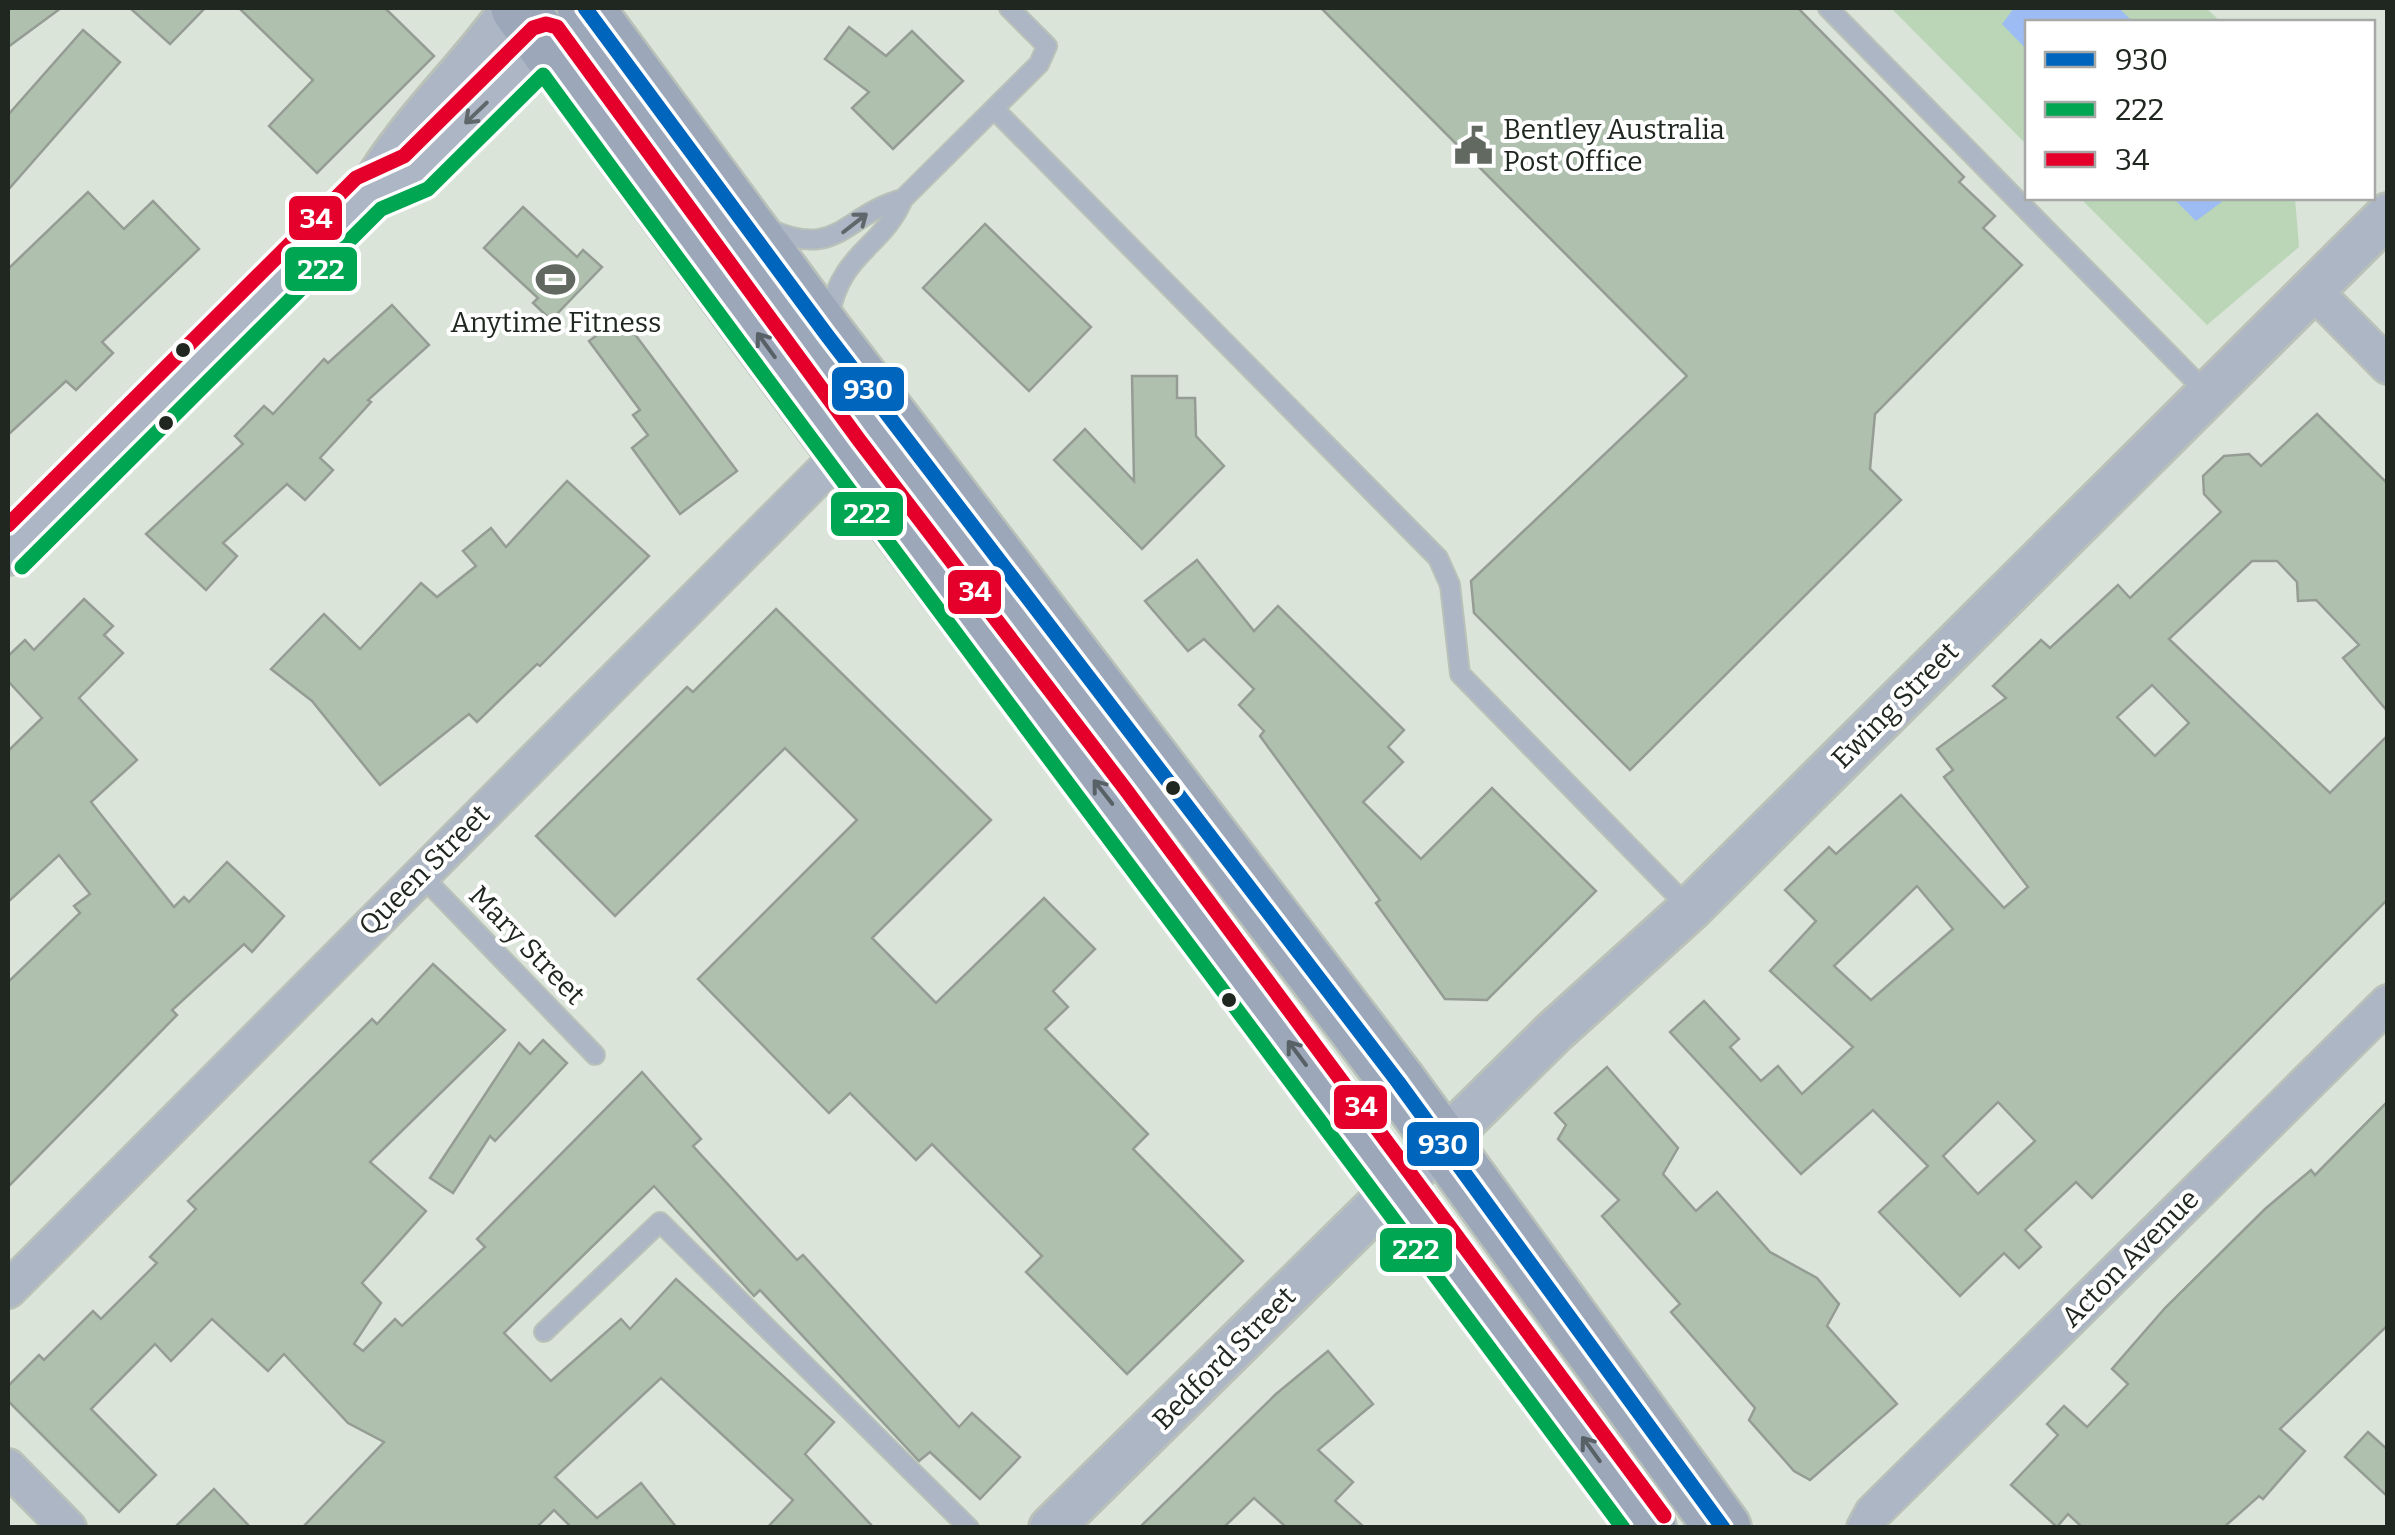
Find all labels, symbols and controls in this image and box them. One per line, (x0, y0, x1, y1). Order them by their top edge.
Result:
legend (2025, 20, 2375, 200)
text: 930 (2115, 42, 2168, 78)
text: 222 (2115, 92, 2164, 128)
one-way arrow (465, 100, 489, 124)
place label: Bentley Australia Post Office (1503, 113, 1725, 178)
public building icon: Bentley Australia Post Office (1452, 124, 1494, 166)
text: 34 (2115, 142, 2150, 178)
line badge: 34 (287, 194, 344, 242)
text: 34 (299, 202, 333, 235)
one-way arrow (841, 212, 867, 234)
line badge: 222 (283, 245, 359, 293)
text: 222 (297, 253, 345, 286)
sports icon: Anytime Fitness (535, 258, 577, 300)
place label: Anytime Fitness (451, 306, 661, 339)
one-way arrow (755, 332, 776, 359)
unlabelled marker (173, 340, 193, 360)
line badge: 930 (830, 365, 906, 413)
text: 930 (843, 373, 893, 406)
unlabelled marker (156, 413, 176, 433)
line badge: 222 (829, 490, 905, 538)
text: 222 (843, 497, 891, 530)
line badge: 34 (946, 568, 1003, 616)
text: 34 (958, 575, 992, 608)
street label: Ewing Street (1825, 635, 1965, 775)
unlabelled marker (1163, 778, 1183, 798)
one-way arrow (1092, 779, 1113, 806)
street label: Queen Street (352, 798, 496, 942)
street label: Mary Street (462, 879, 592, 1011)
unlabelled marker (1219, 990, 1239, 1010)
one-way arrow (1287, 1040, 1308, 1067)
line badge: 34 (1332, 1083, 1389, 1131)
text: 34 (1344, 1090, 1378, 1123)
line badge: 930 (1405, 1120, 1481, 1168)
text: 930 (1418, 1128, 1468, 1161)
street label: Acton Avenue (2054, 1182, 2206, 1334)
line badge: 222 (1378, 1226, 1454, 1274)
text: 222 (1392, 1233, 1440, 1266)
street label: Bedford Street (1146, 1280, 1302, 1436)
one-way arrow (1580, 1436, 1601, 1463)

